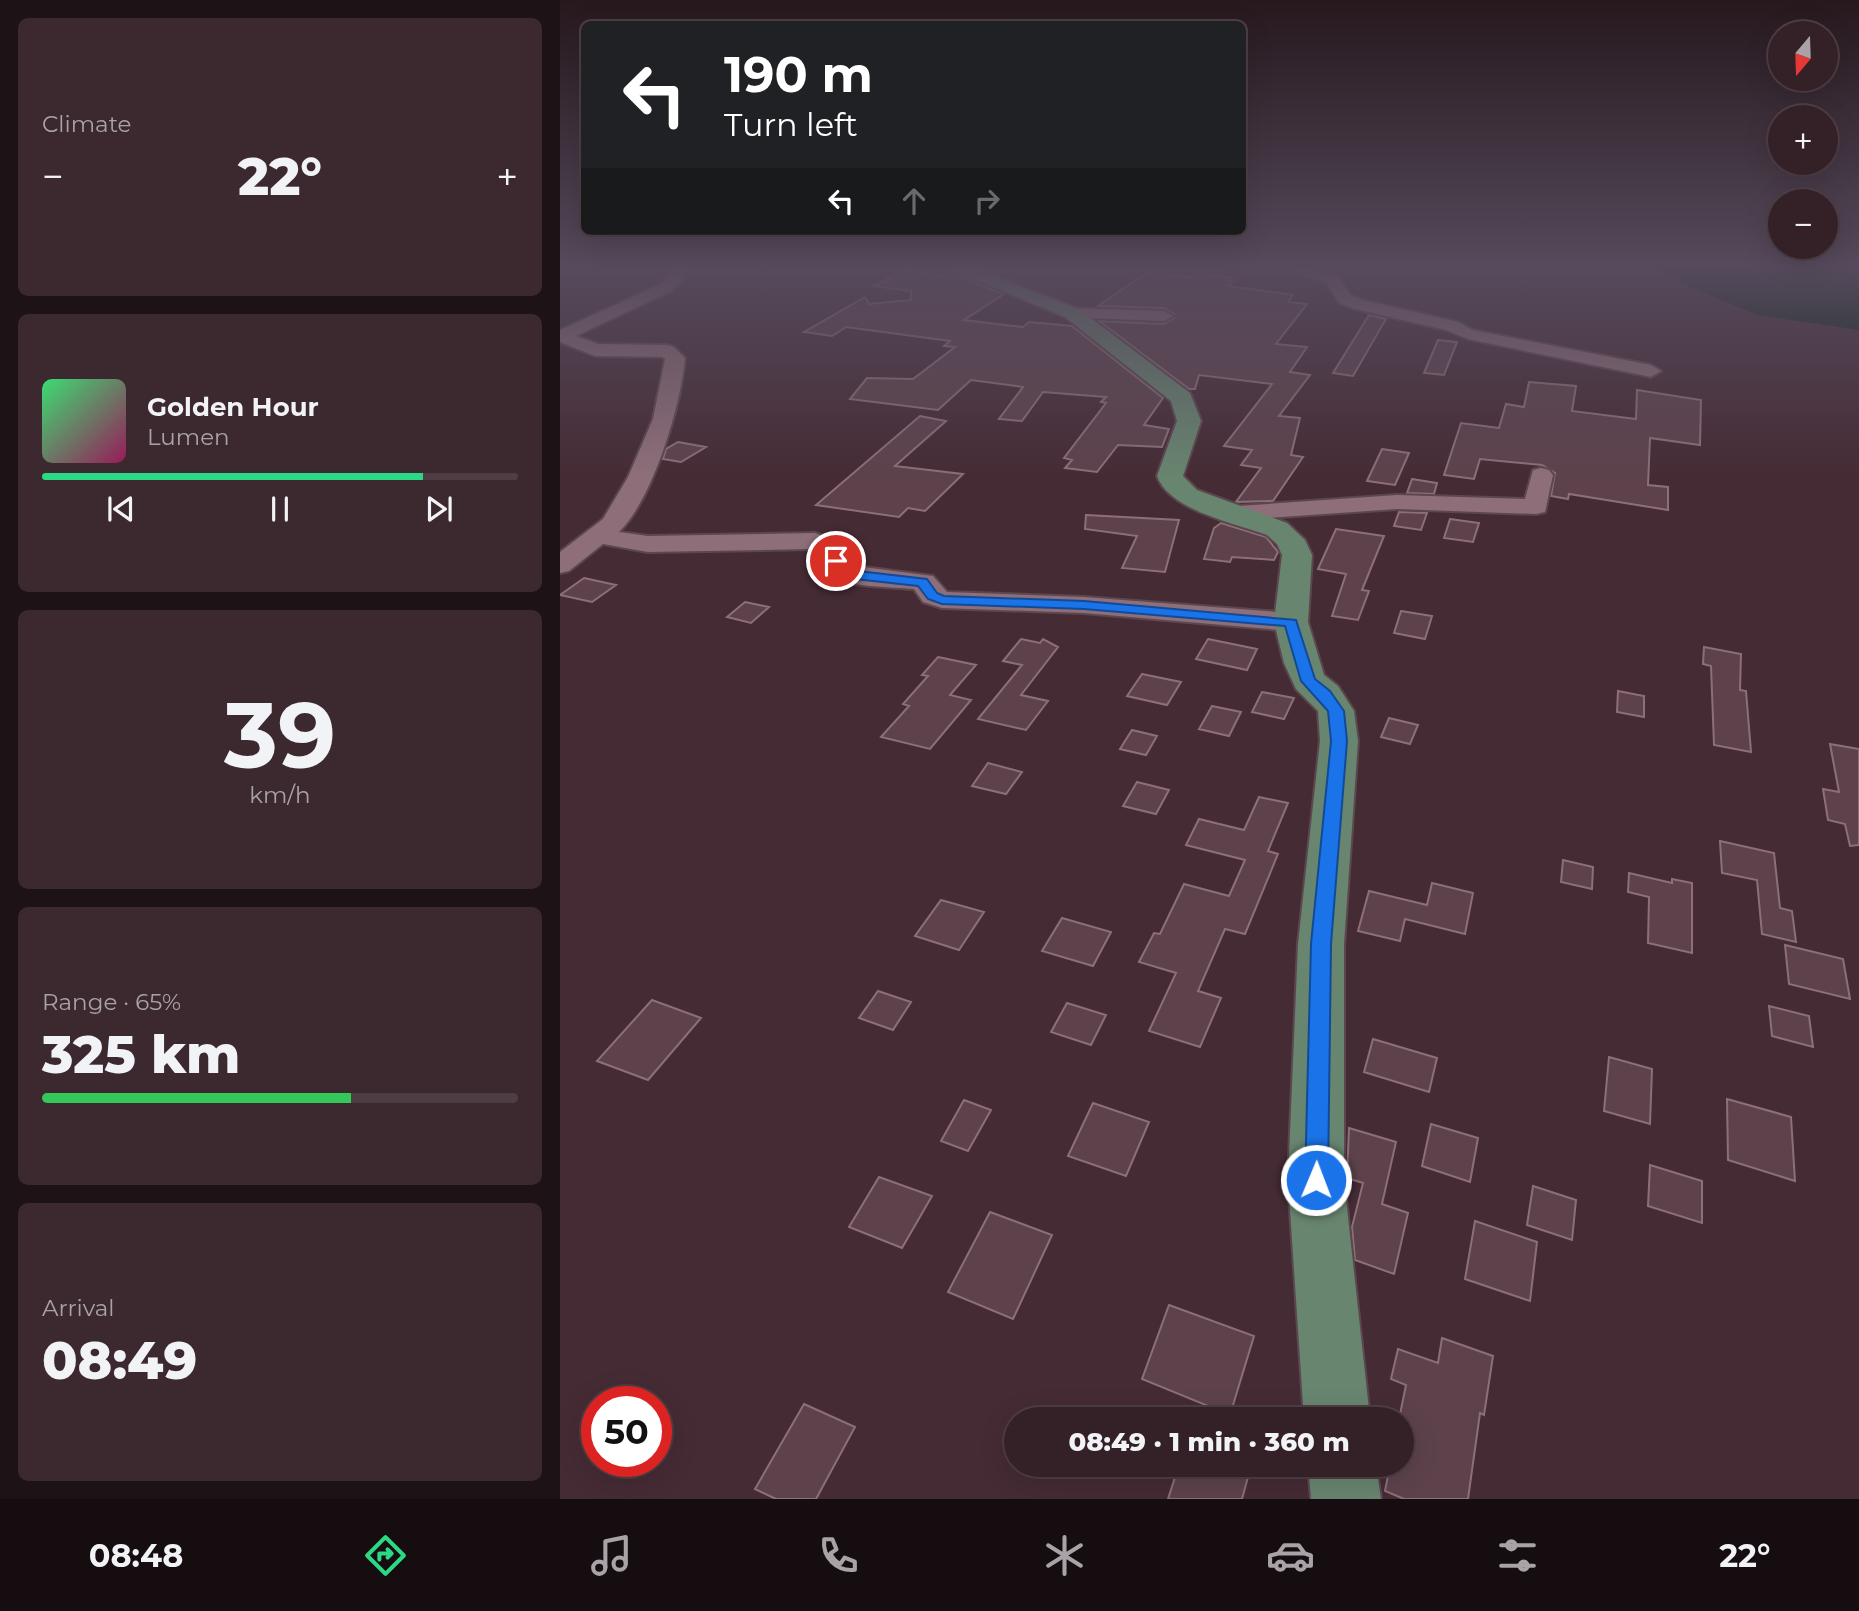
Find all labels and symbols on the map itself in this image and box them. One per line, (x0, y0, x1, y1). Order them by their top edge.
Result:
north arrow (1768, 21, 1838, 91)
pin (806, 531, 866, 591)
position arrow (1279, 1143, 1353, 1217)
speed limit sign: 50 (581, 1386, 672, 1477)

